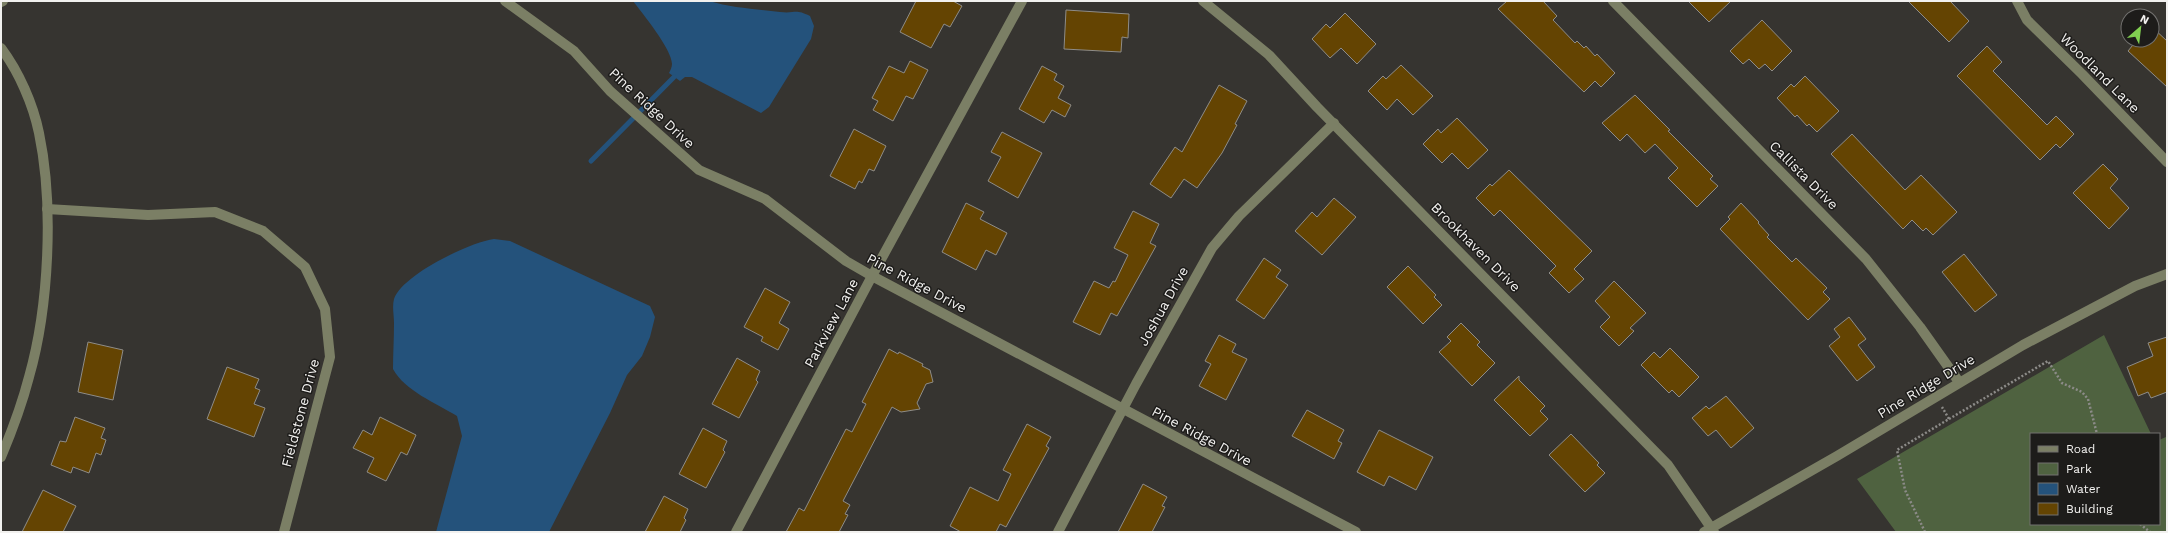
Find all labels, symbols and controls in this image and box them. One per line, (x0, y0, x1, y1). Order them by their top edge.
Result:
north arrow (2120, 8, 2160, 48)
text: N (2138, 12, 2151, 27)
street label: Woodland Lane (2057, 30, 2143, 116)
street label: Pine Ridge Drive (606, 64, 698, 152)
street label: Callista Drive (1766, 137, 1842, 213)
street label: Brookhaven Drive (1428, 199, 1524, 295)
street label: Pine Ridge Drive (864, 250, 970, 316)
street label: Joshua Drive (1135, 264, 1191, 348)
street label: Parkview Lane (801, 276, 861, 370)
street label: Pine Ridge Drive (1874, 351, 1978, 421)
street label: Fieldstone Drive (278, 357, 322, 469)
street label: Pine Ridge Drive (1149, 403, 1255, 469)
legend (2030, 433, 2160, 525)
text: Road (2066, 442, 2095, 456)
text: Park (2066, 462, 2092, 476)
text: Water (2066, 482, 2101, 496)
text: Building (2066, 502, 2113, 516)

